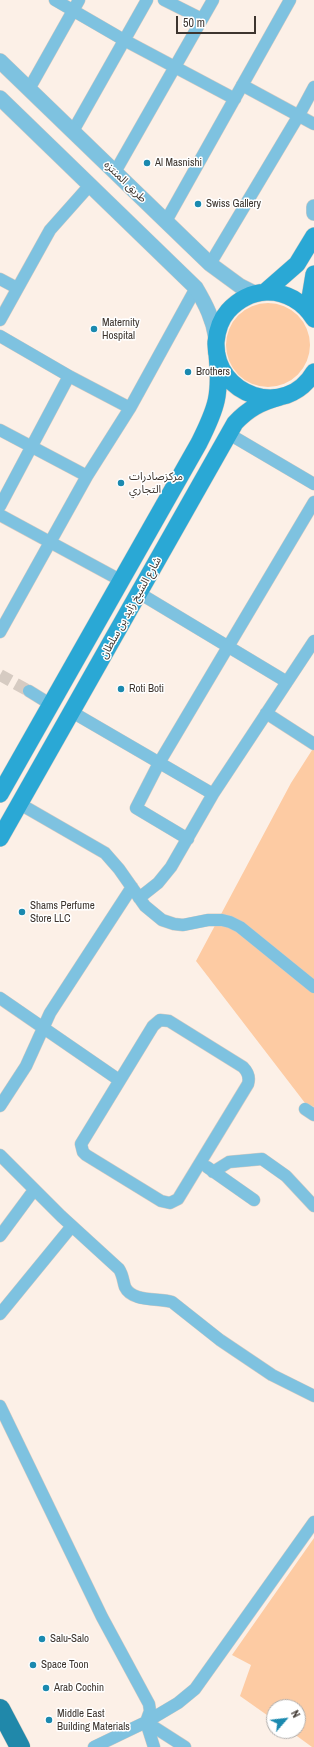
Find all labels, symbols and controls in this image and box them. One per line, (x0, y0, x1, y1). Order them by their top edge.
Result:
scale bar (178, 8, 258, 34)
text: 50 m (183, 15, 205, 31)
place label: Al Masnishi (155, 156, 202, 170)
street label: طريق المنتزه (101, 158, 149, 206)
marker: Al Masnishi (142, 158, 152, 168)
place label: Swiss Gallery (206, 197, 261, 211)
marker: Swiss Gallery (193, 199, 203, 209)
place label: Maternity Hospital (102, 316, 140, 342)
marker: Maternity Hospital (89, 324, 99, 334)
place label: Brothers (196, 365, 230, 379)
marker: Brothers (183, 367, 193, 377)
place label: مركزصادرات التجاري (129, 470, 183, 496)
marker: مركزصادرات التجاري (116, 478, 126, 488)
street label: شارع الشيخ زايد بن سلطان (97, 555, 165, 661)
place label: Roti Boti (129, 682, 164, 696)
marker: Roti Boti (116, 684, 126, 694)
place label: Shams Perfume Store LLC (30, 899, 95, 925)
marker: Shams Perfume Store LLC (17, 907, 27, 917)
place label: Salu-Salo (50, 1632, 89, 1646)
marker: Salu-Salo (37, 1634, 47, 1644)
place label: Space Toon (41, 1658, 89, 1672)
marker: Space Toon (28, 1660, 38, 1670)
place label: Arab Cochin (54, 1681, 104, 1695)
marker: Arab Cochin (41, 1683, 51, 1693)
north arrow (266, 1699, 306, 1739)
place label: Middle East Building Materials (57, 1707, 130, 1733)
text: N (288, 1708, 303, 1720)
marker: Middle East Building Materials (44, 1715, 54, 1725)

